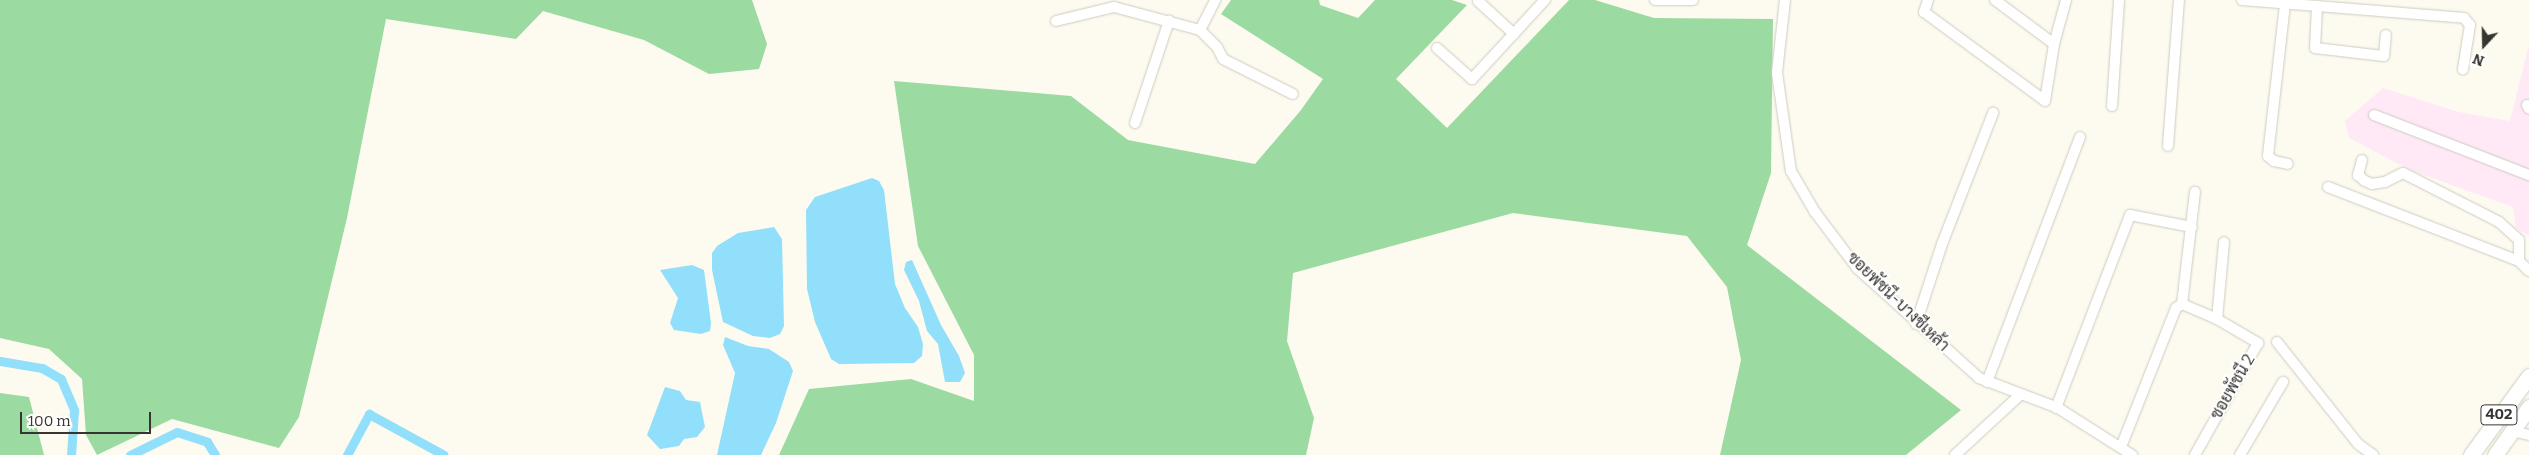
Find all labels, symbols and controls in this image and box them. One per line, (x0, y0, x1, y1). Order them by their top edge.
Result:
north arrow (2459, 20, 2509, 70)
text: N (2470, 50, 2487, 69)
street label: ซอยพัชนี-บางชีเหล้า (1843, 248, 1953, 356)
street label: ซอยพัชนี 2 (2207, 351, 2259, 423)
scale bar (22, 402, 154, 434)
road number: 402 (2480, 402, 2518, 428)
text: 100 m (28, 412, 71, 430)

